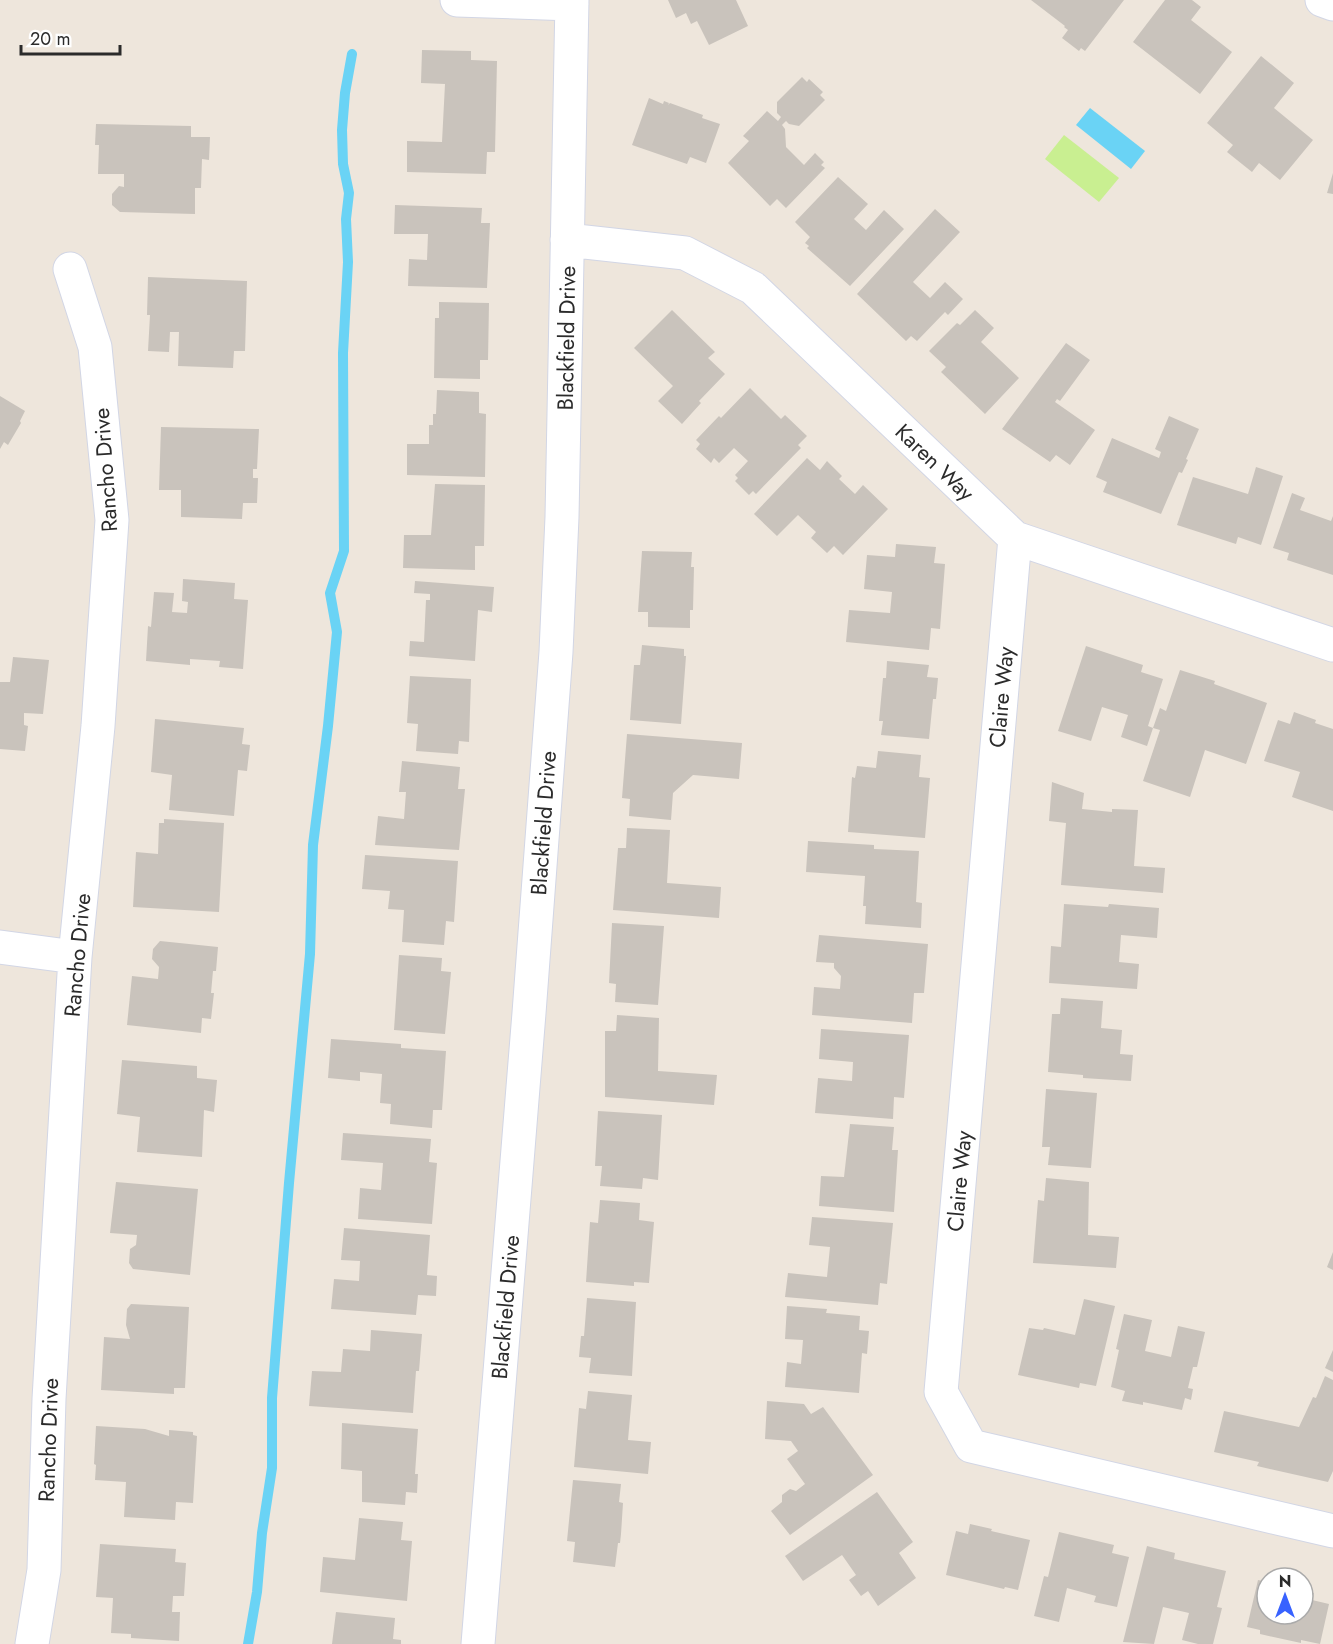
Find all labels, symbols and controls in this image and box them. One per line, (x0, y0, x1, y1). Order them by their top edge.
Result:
scale bar (21, 18, 120, 56)
text: 20 m (30, 26, 70, 52)
street label: Blackfield Drive (549, 265, 583, 411)
street label: Rancho Drive (85, 407, 125, 533)
street label: Karen Way (888, 416, 982, 508)
street label: Claire Way (981, 645, 1021, 749)
street label: Blackfield Drive (522, 750, 564, 896)
street label: Rancho Drive (56, 892, 98, 1018)
street label: Claire Way (939, 1129, 979, 1233)
street label: Blackfield Drive (483, 1234, 527, 1380)
street label: Rancho Drive (30, 1377, 66, 1503)
north arrow (1255, 1566, 1315, 1626)
text: N (1279, 1570, 1291, 1593)

